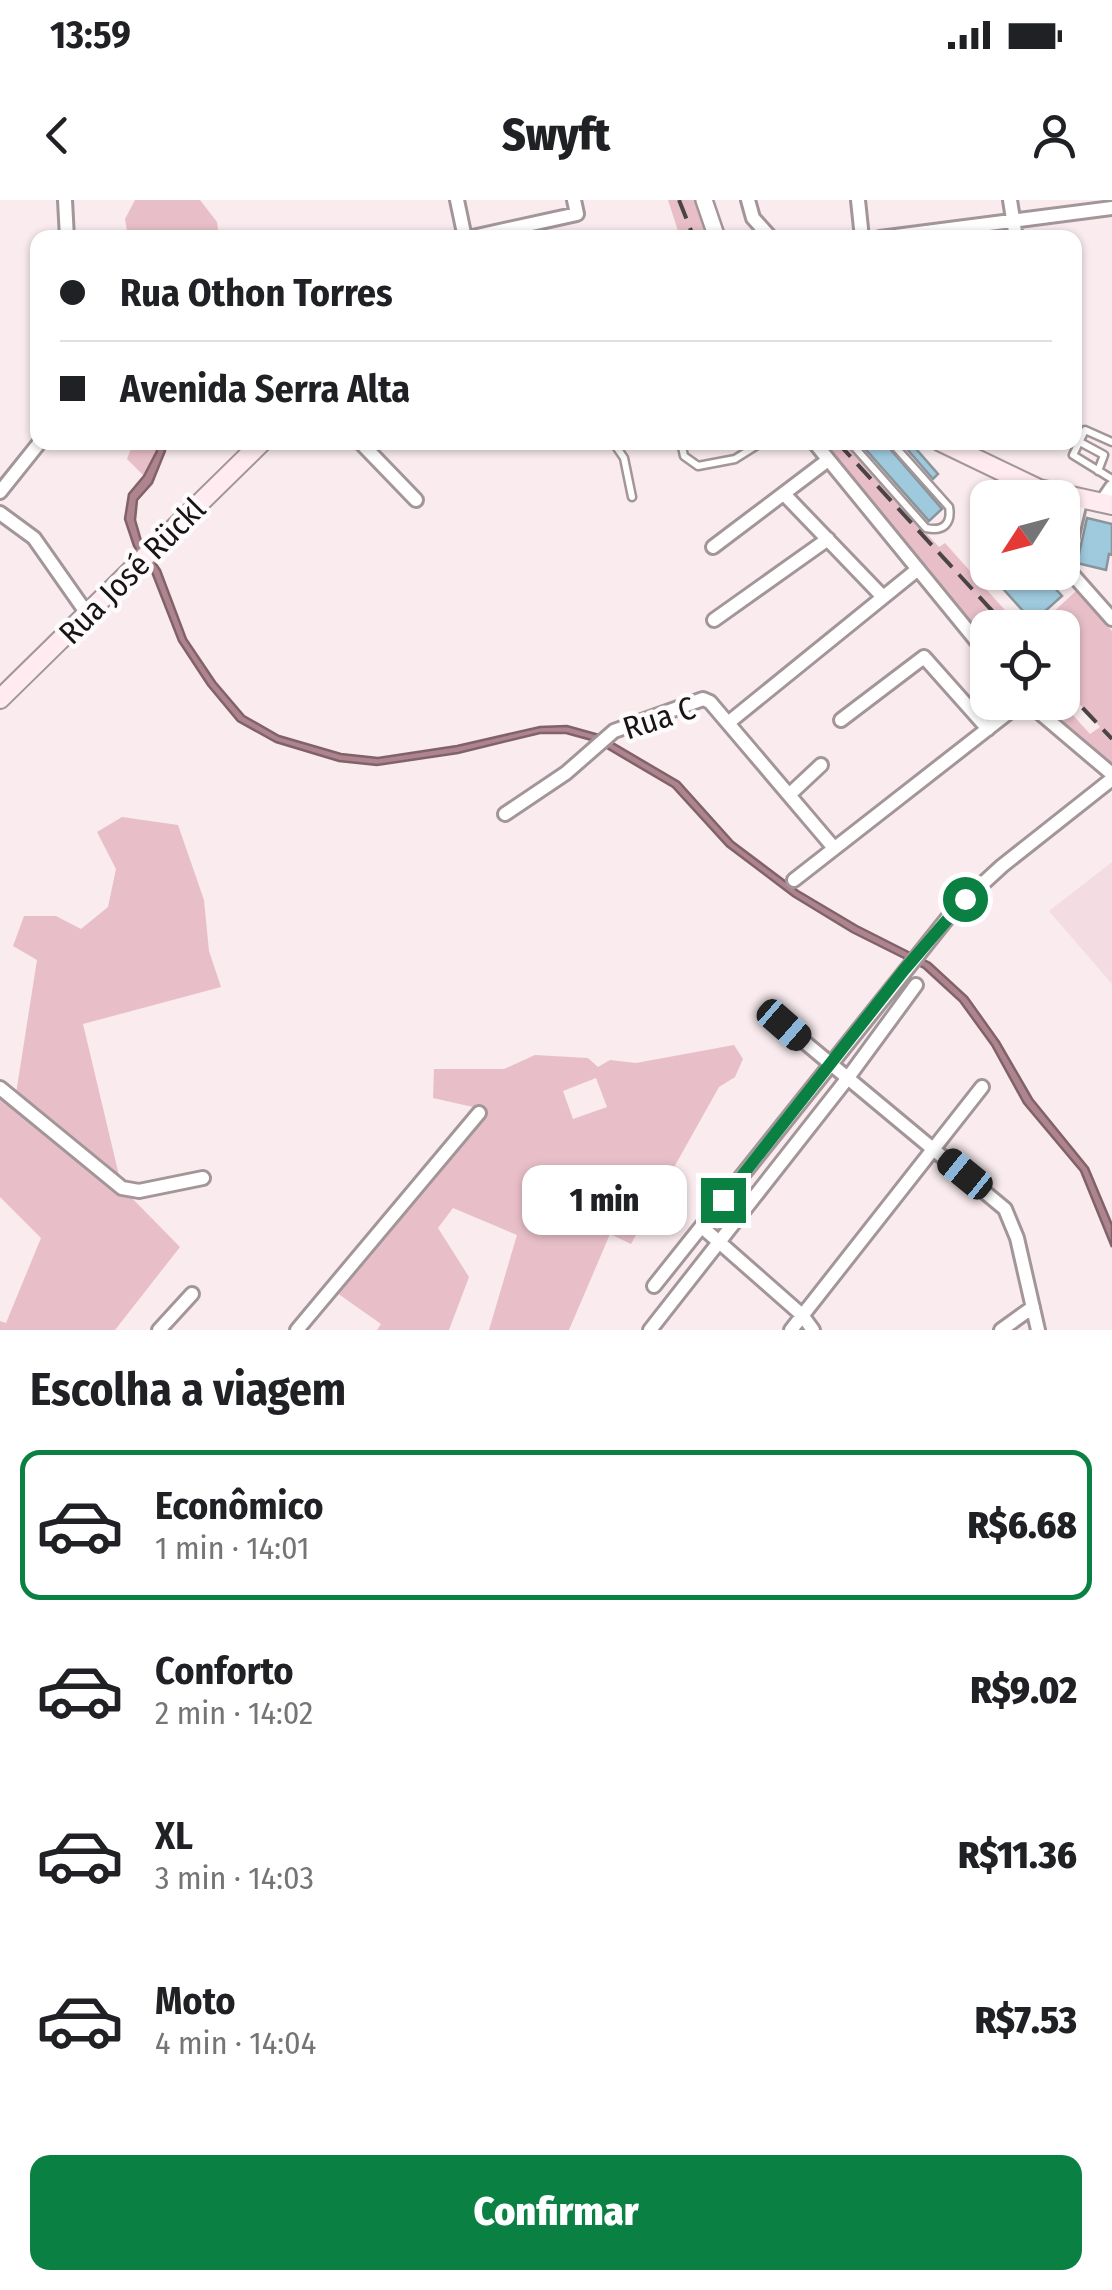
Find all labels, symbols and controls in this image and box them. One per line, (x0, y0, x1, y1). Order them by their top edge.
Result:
text: 13:59 (50, 12, 131, 58)
icon: back (30, 108, 85, 163)
text: Swyft (502, 108, 610, 162)
icon: person (1027, 108, 1082, 163)
text: Rua Othon Torres (120, 270, 393, 316)
text: Avenida Serra Alta (120, 366, 410, 412)
north arrow (970, 480, 1080, 590)
map controls (970, 480, 1080, 720)
street label: Rua José Rückl (51, 490, 213, 652)
button: locate (970, 610, 1080, 720)
street label: Rua C (618, 689, 700, 747)
route start (943, 877, 988, 922)
car (752, 994, 816, 1056)
car (932, 1143, 998, 1205)
callout: 1 min (523, 1165, 688, 1235)
route end (701, 1178, 746, 1223)
text: 1 min (570, 1181, 639, 1219)
text: Escolha a viagem (30, 1363, 346, 1417)
icon: car (35, 1480, 125, 1570)
text: Econômico (155, 1483, 324, 1529)
text: R$6.68 (967, 1502, 1077, 1548)
text: 1 min · 14:01 (155, 1529, 309, 1567)
icon: car (35, 1645, 125, 1735)
text: Conforto (155, 1648, 294, 1694)
text: R$9.02 (970, 1667, 1077, 1713)
text: 2 min · 14:02 (155, 1694, 313, 1732)
icon: car (35, 1810, 125, 1900)
text: XL (155, 1813, 193, 1859)
text: R$11.36 (958, 1832, 1077, 1878)
text: 3 min · 14:03 (155, 1859, 314, 1897)
icon: car (35, 1975, 125, 2065)
text: Moto (155, 1978, 236, 2024)
text: R$7.53 (975, 1997, 1077, 2043)
text: 4 min · 14:04 (155, 2024, 316, 2062)
button: Confirmar (30, 2155, 1082, 2270)

